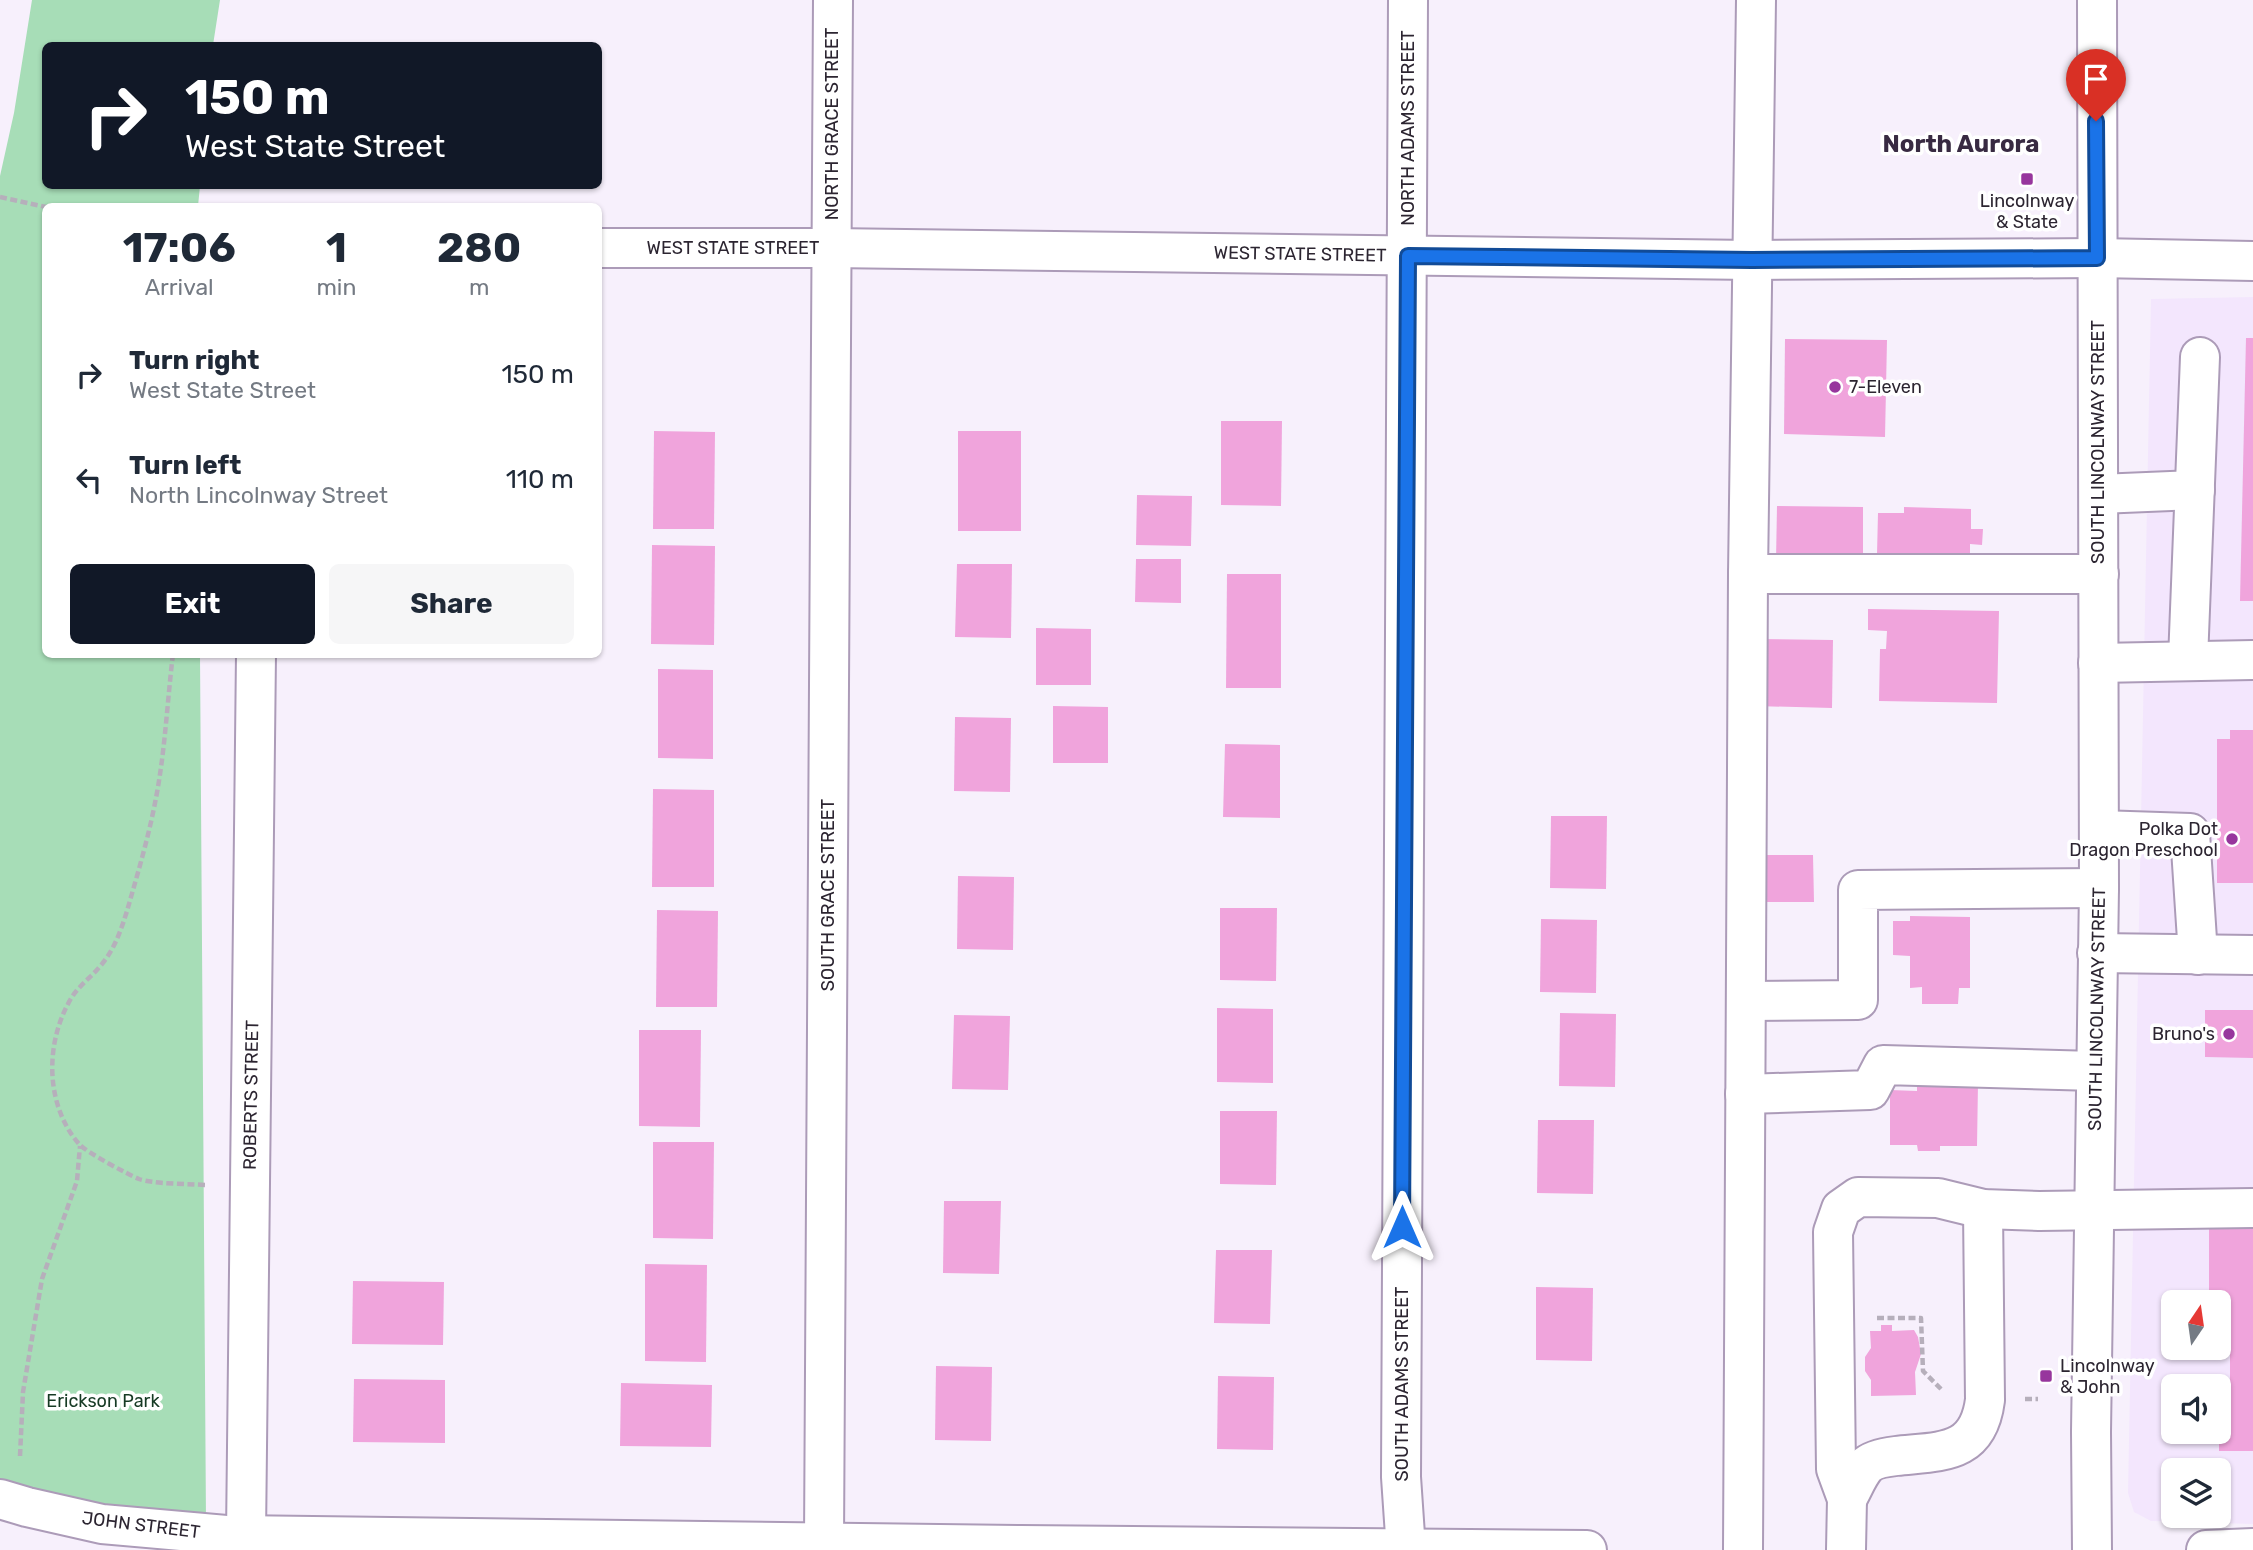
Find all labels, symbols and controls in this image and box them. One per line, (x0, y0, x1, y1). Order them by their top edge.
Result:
street label: NORTH GRACE STREET (821, 28, 843, 220)
street label: NORTH ADAMS STREET (1397, 30, 1419, 226)
pin (2066, 49, 2126, 121)
icon: arrive (2077, 60, 2115, 98)
text: 150 m (185, 68, 330, 126)
icon: right (70, 70, 161, 161)
text: West State Street (185, 127, 445, 165)
district label: North Aurora (1883, 130, 2039, 158)
marker: Lincolnway & State (2019, 171, 2035, 187)
place label: Lincolnway & State (1980, 190, 2074, 233)
text: 17:06 (123, 223, 236, 273)
text: 1 (326, 223, 347, 273)
text: 280 (437, 223, 521, 273)
street label: WEST STATE STREET (647, 237, 819, 259)
street label: WEST STATE STREET (1213, 241, 1387, 267)
text: Arrival (145, 273, 214, 301)
text: min (316, 273, 356, 301)
text: m (469, 273, 489, 301)
street label: SOUTH LINCOLNWAY STREET (2087, 320, 2109, 564)
text: Turn right (129, 345, 259, 376)
icon: right (70, 356, 108, 394)
text: 150 m (501, 359, 574, 390)
text: West State Street (129, 376, 316, 404)
place label: 7-Eleven (1849, 376, 1922, 398)
marker: 7-Eleven (1827, 379, 1843, 395)
text: Turn left (129, 450, 241, 481)
icon: left (70, 461, 108, 499)
text: 110 m (506, 464, 574, 495)
text: North Lincolnway Street (129, 481, 388, 509)
button: Exit (70, 564, 315, 644)
button: Share (329, 564, 574, 644)
street label: SOUTH GRACE STREET (817, 799, 839, 991)
place label: Polka Dot Dragon Preschool (2069, 818, 2218, 861)
marker: Polka Dot Dragon Preschool (2224, 831, 2240, 847)
street label: SOUTH LINCOLNWAY STREET (2084, 887, 2110, 1131)
street label: ROBERTS STREET (239, 1020, 263, 1170)
place label: Bruno's (2152, 1023, 2215, 1045)
marker: Bruno's (2221, 1026, 2237, 1042)
position arrow (1365, 1190, 1439, 1264)
street label: SOUTH ADAMS STREET (1391, 1287, 1413, 1481)
north arrow (2161, 1290, 2231, 1360)
map controls (2161, 1290, 2231, 1528)
place label: Lincolnway & John (2060, 1355, 2155, 1398)
marker: Lincolnway & John (2038, 1368, 2054, 1384)
button: sound (2161, 1374, 2231, 1444)
park label: Erickson Park (46, 1390, 160, 1412)
button: layers (2161, 1458, 2231, 1528)
street label: JOHN STREET (81, 1507, 201, 1543)

